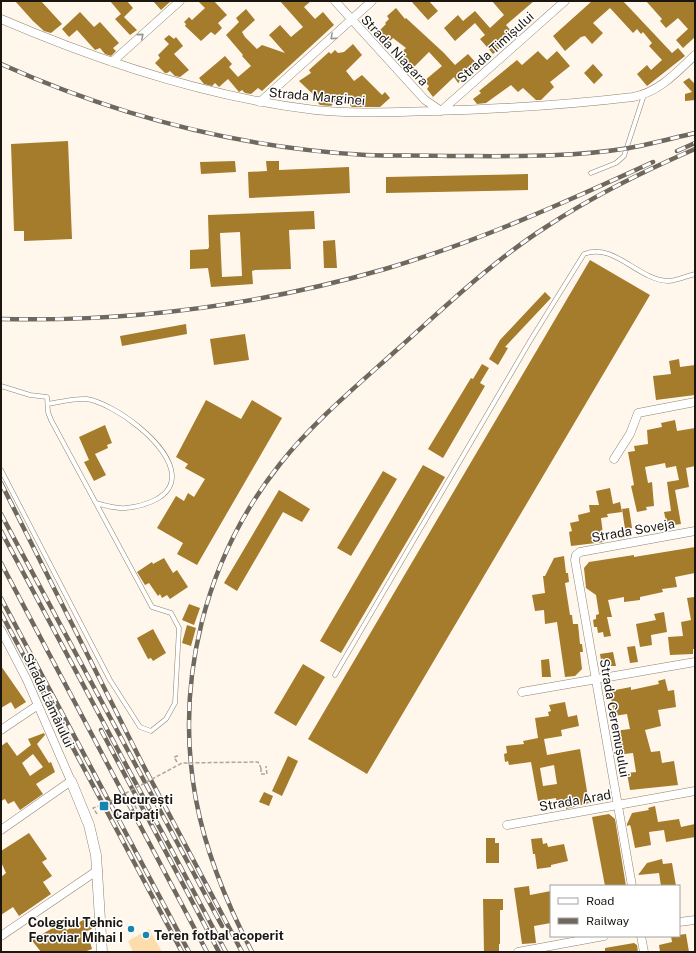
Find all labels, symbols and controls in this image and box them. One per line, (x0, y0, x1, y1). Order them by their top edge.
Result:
street label: Strada Timișului (454, 9, 537, 86)
street label: Strada Niagara (358, 12, 431, 89)
one-way arrow (330, 32, 337, 39)
one-way arrow (136, 33, 144, 40)
street label: Strada Marginei (268, 85, 366, 108)
street label: Strada Soveja (590, 516, 676, 545)
street label: Strada Lămâiului (20, 651, 77, 750)
street label: Strada Ceremușului (597, 658, 632, 778)
street label: Strada Arad (538, 787, 612, 814)
place label: București Carpați (113, 792, 173, 822)
marker: București Carpați (98, 800, 110, 812)
legend (550, 885, 680, 937)
text: Road (586, 894, 614, 908)
text: Railway (586, 914, 630, 928)
place label: Colegiul Tehnic Feroviar Mihai I (28, 915, 123, 945)
marker: Colegiul Tehnic Feroviar Mihai I (126, 924, 136, 934)
place label: Teren fotbal acoperit (154, 928, 284, 943)
marker: Teren fotbal acoperit (141, 930, 151, 940)

